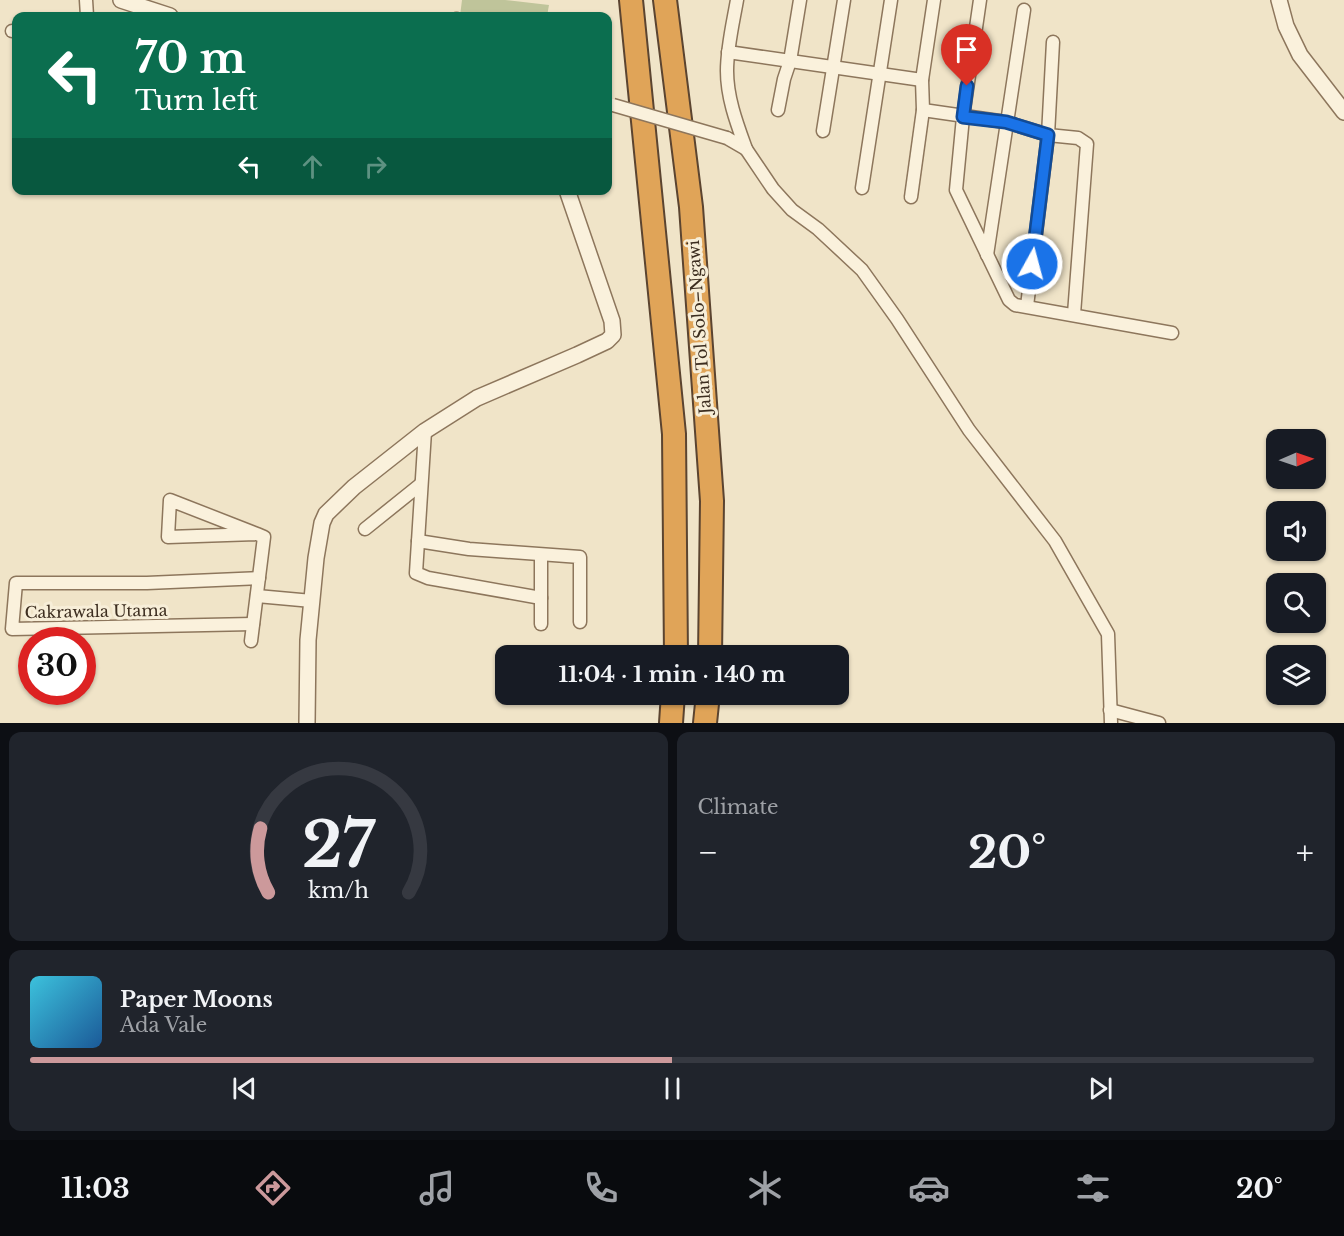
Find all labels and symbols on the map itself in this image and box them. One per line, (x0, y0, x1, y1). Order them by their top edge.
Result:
pin (941, 24, 992, 86)
position arrow (1000, 232, 1064, 296)
street label: Jalan Tol Solo–Ngawi (683, 239, 715, 417)
north arrow (1266, 429, 1326, 489)
street label: Cakrawala Utama (24, 600, 168, 622)
speed limit sign: 30 (18, 627, 96, 705)

